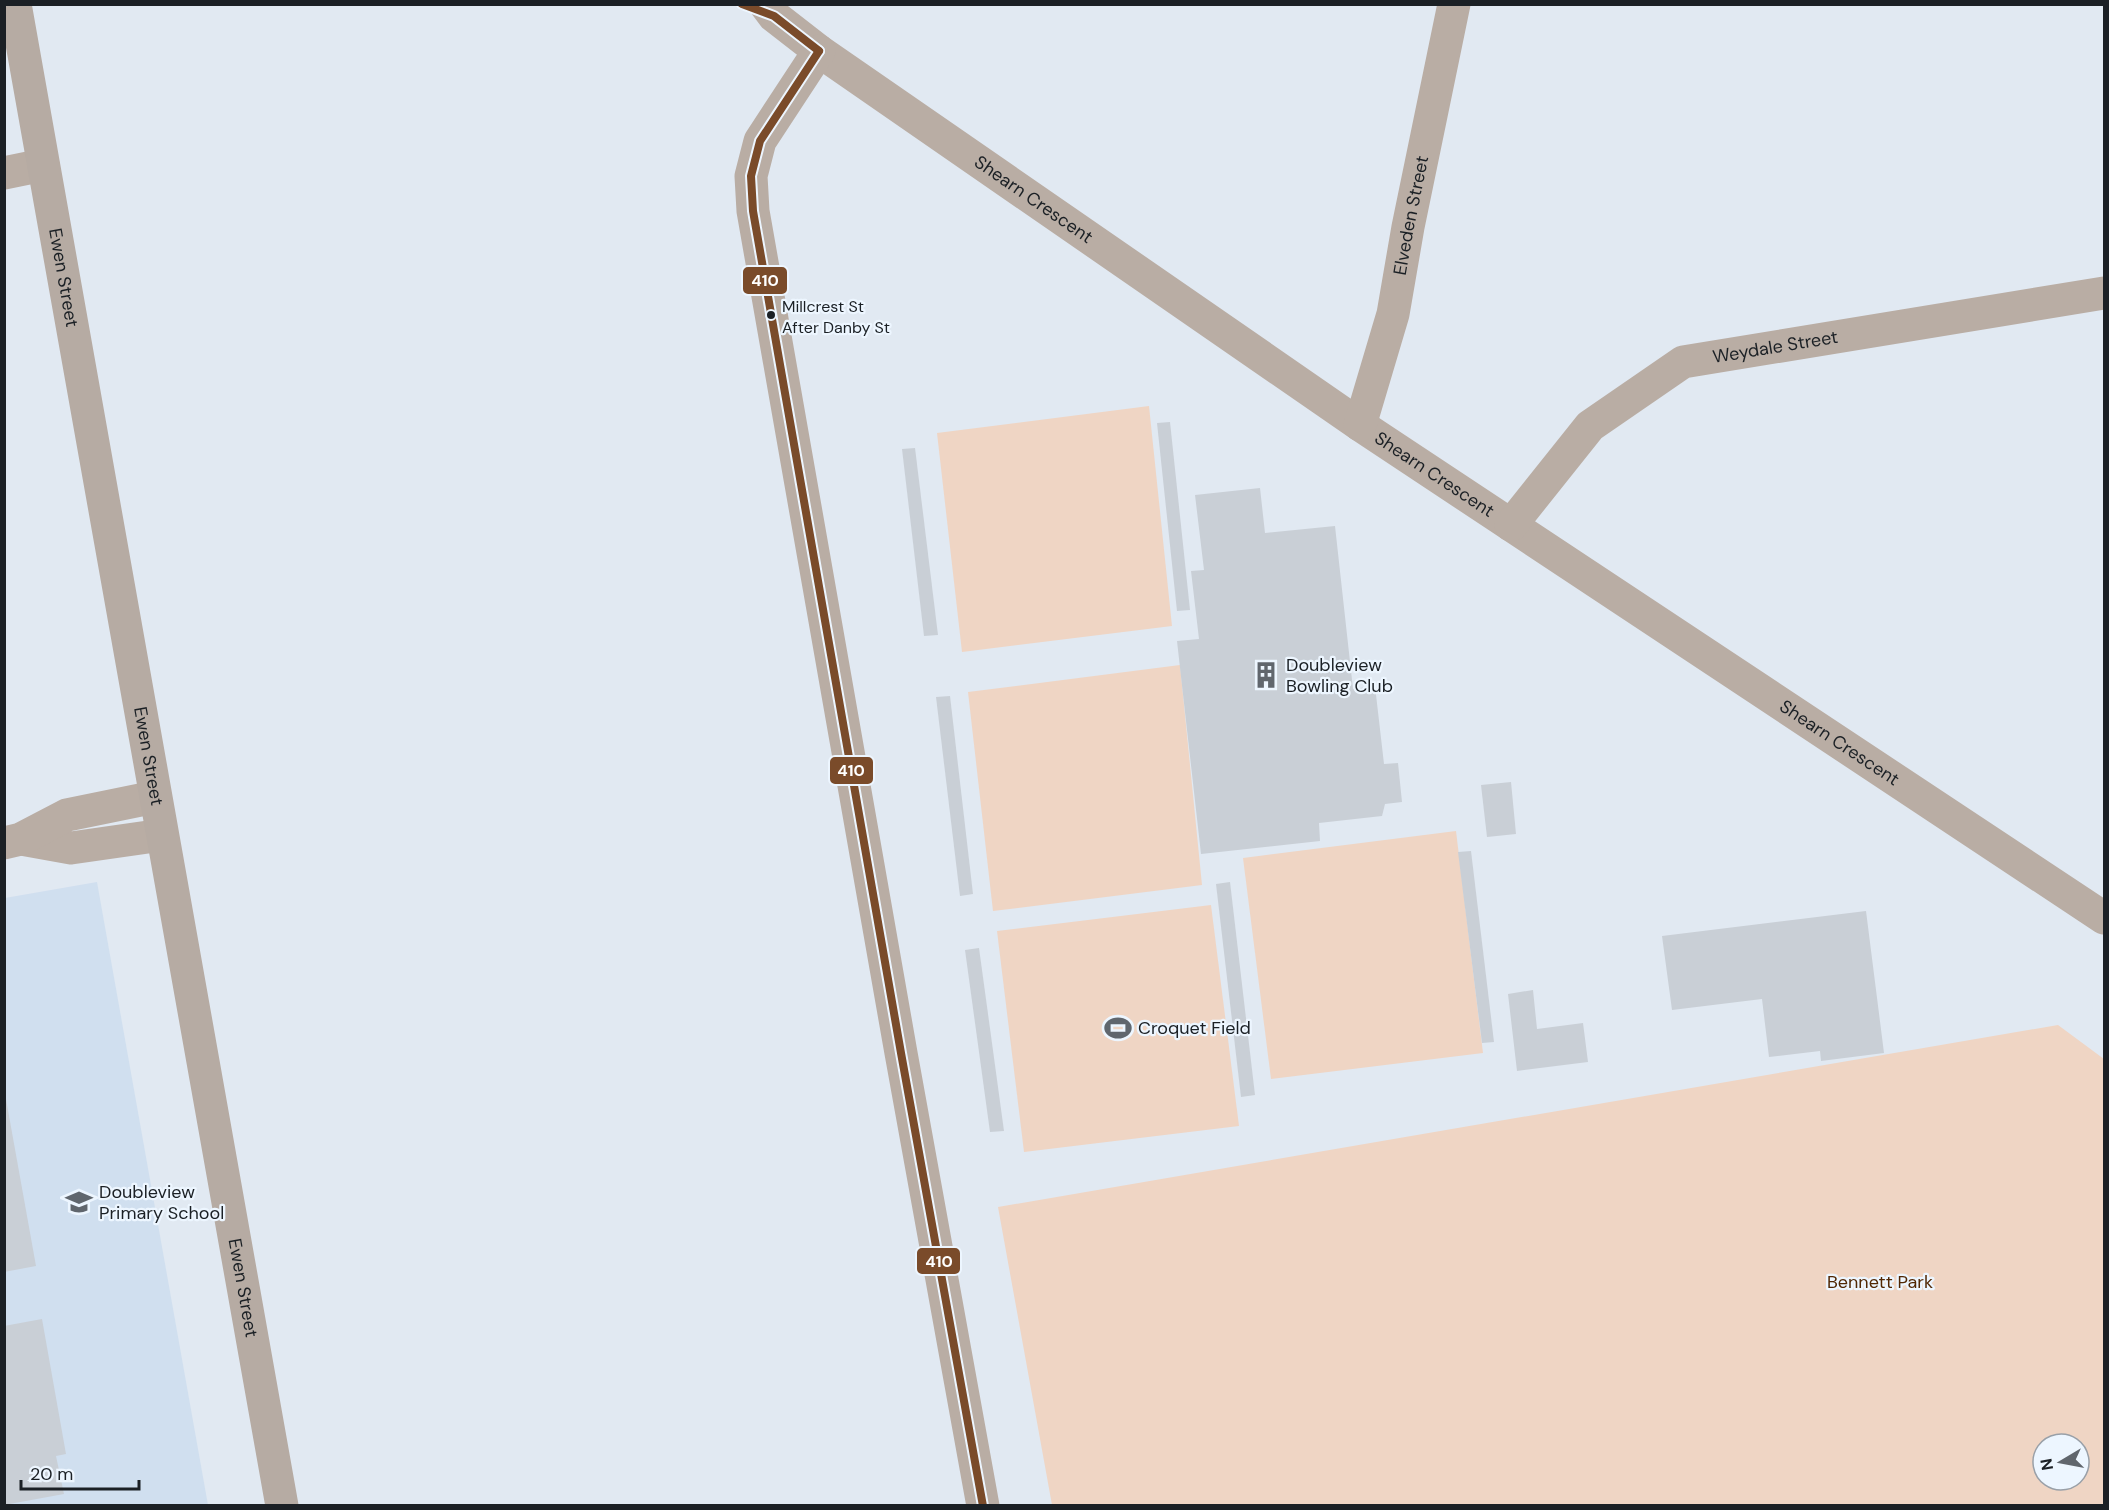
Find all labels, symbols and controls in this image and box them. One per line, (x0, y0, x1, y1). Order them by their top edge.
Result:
street label: Shearn Crescent (970, 150, 1098, 249)
street label: Elveden Street (1388, 154, 1434, 277)
street label: Ewen Street (43, 226, 84, 329)
line badge: 410 (742, 266, 788, 295)
text: 410 (751, 270, 779, 291)
place label: Millcrest St After Danby St (782, 296, 890, 338)
marker: Millcrest St After Danby St (765, 309, 777, 321)
street label: Weydale Street (1711, 325, 1840, 369)
street label: Shearn Crescent (1370, 426, 1499, 523)
place label: Doubleview Bowling Club (1286, 653, 1393, 698)
building icon: Doubleview Bowling Club (1251, 660, 1281, 690)
street label: Shearn Crescent (1775, 694, 1904, 791)
street label: Ewen Street (128, 705, 169, 808)
line badge: 410 (829, 756, 874, 785)
text: 410 (837, 760, 865, 781)
sports icon: Croquet Field (1103, 1013, 1133, 1043)
place label: Croquet Field (1138, 1016, 1251, 1040)
place label: Doubleview Primary School (99, 1180, 224, 1225)
school or university icon: Doubleview Primary School (64, 1187, 94, 1217)
street label: Ewen Street (223, 1237, 264, 1339)
line badge: 410 (916, 1247, 961, 1275)
text: 410 (925, 1251, 953, 1272)
park label: Bennett Park (1827, 1270, 1933, 1294)
north arrow (2031, 1432, 2091, 1492)
scale bar (21, 1453, 140, 1491)
text: N (2035, 1457, 2058, 1472)
text: 20 m (30, 1462, 73, 1486)

